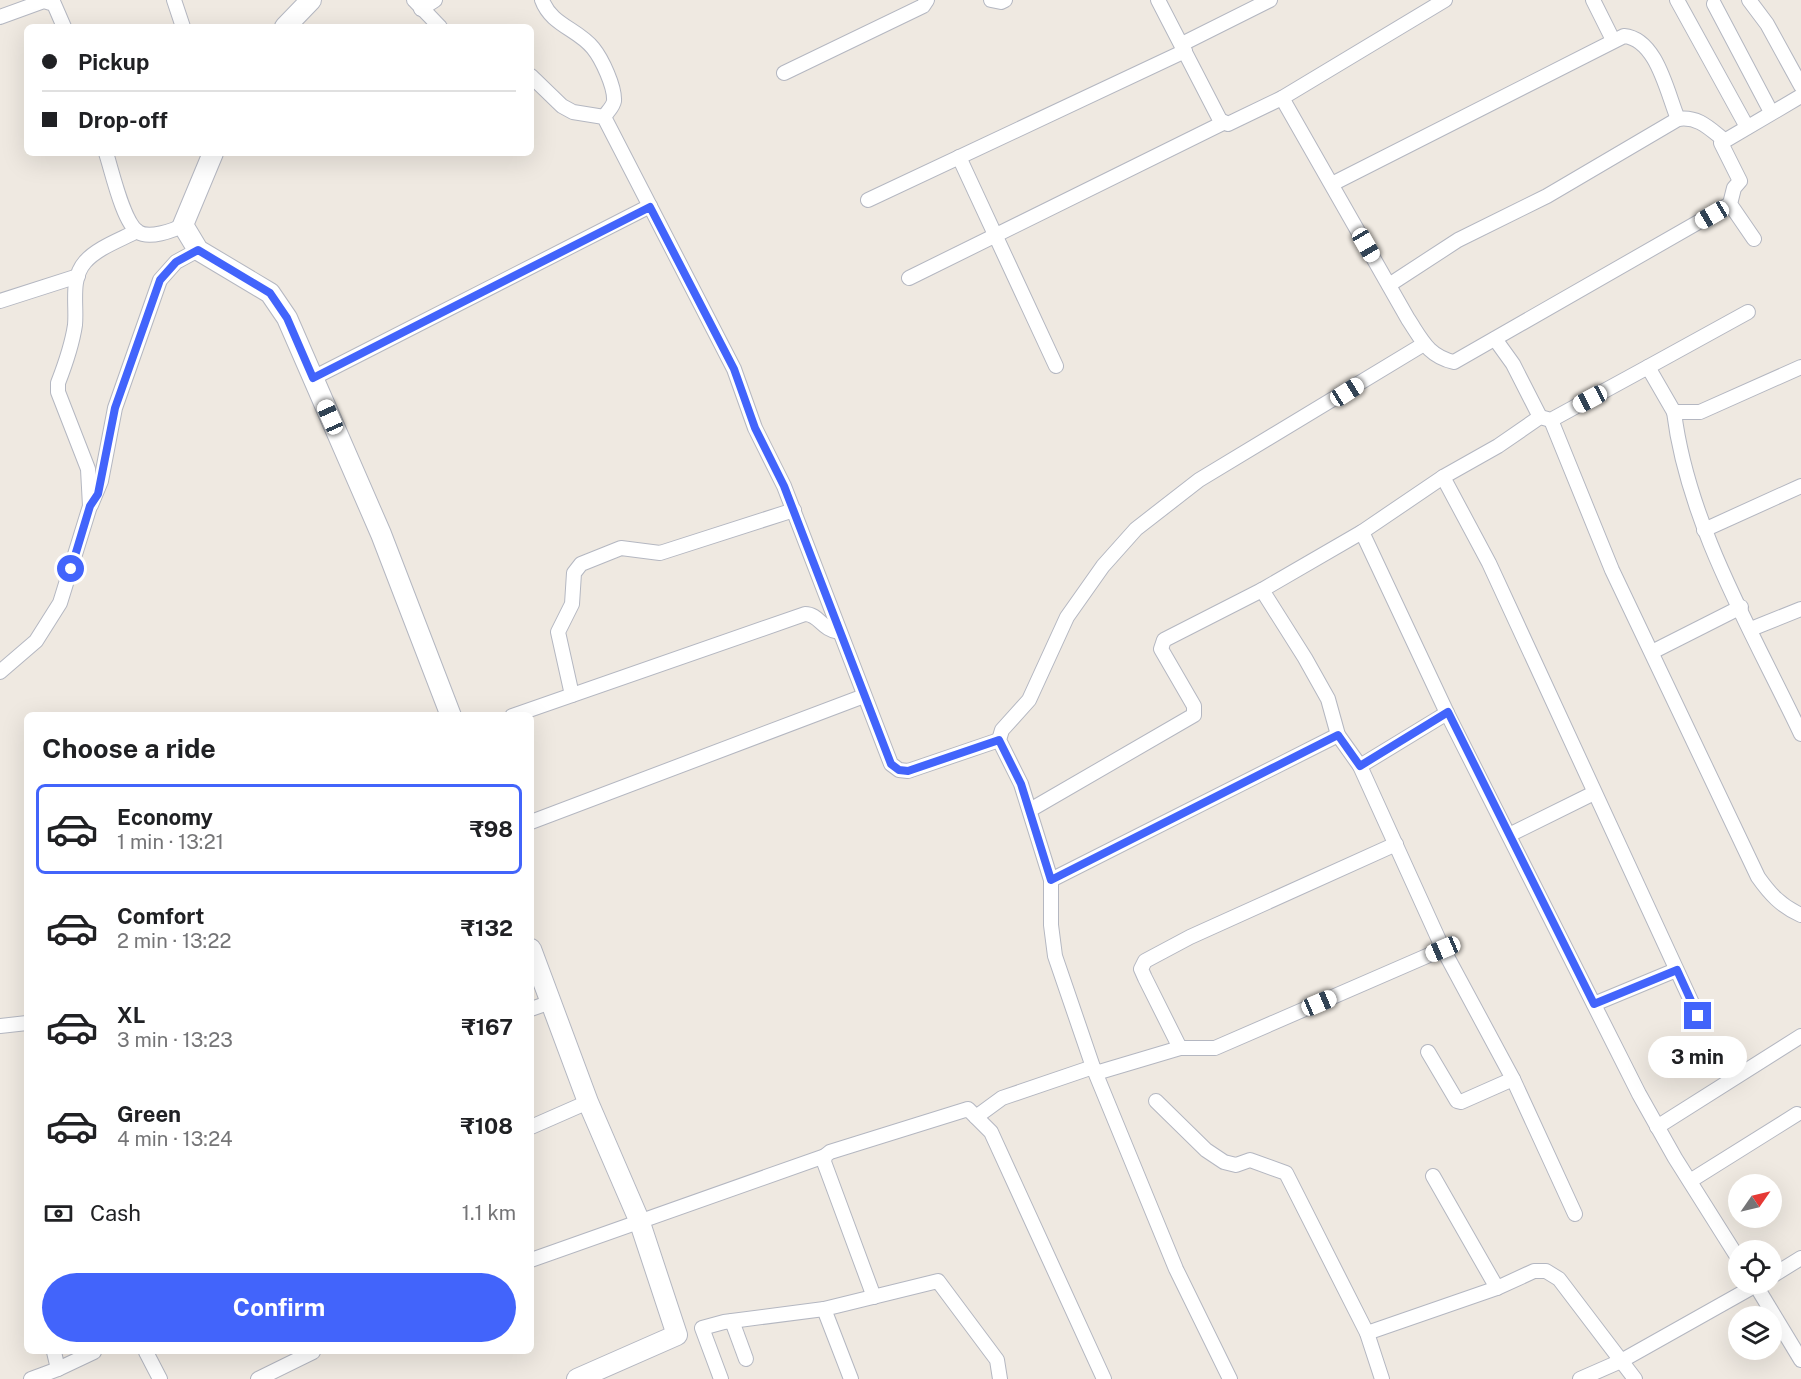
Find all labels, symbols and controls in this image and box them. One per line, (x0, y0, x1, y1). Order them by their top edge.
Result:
text: Pickup (78, 49, 149, 75)
text: Drop-off (78, 107, 168, 133)
car (1692, 198, 1732, 232)
car (1349, 225, 1383, 265)
car (1327, 375, 1367, 409)
car (1570, 383, 1610, 415)
car (314, 397, 346, 437)
route start (57, 555, 84, 582)
text: Choose a ride (42, 732, 216, 764)
icon: car (45, 802, 99, 856)
text: Economy (117, 804, 213, 830)
text: ₹98 (470, 816, 513, 842)
text: 1 min · 13:21 (117, 830, 224, 854)
icon: car (45, 901, 99, 955)
text: Comfort (117, 903, 204, 929)
text: ₹132 (461, 915, 513, 941)
text: 2 min · 13:22 (117, 929, 231, 953)
car (1423, 934, 1463, 964)
car (1299, 988, 1339, 1018)
icon: car (45, 1000, 99, 1054)
text: XL (117, 1002, 145, 1028)
route end (1684, 1002, 1711, 1029)
text: ₹167 (461, 1014, 513, 1040)
text: 3 min · 13:23 (117, 1028, 233, 1052)
callout: 3 min (1648, 1037, 1748, 1079)
text: 3 min (1671, 1045, 1724, 1069)
icon: car (45, 1099, 99, 1153)
text: Green (117, 1101, 181, 1127)
text: ₹108 (461, 1113, 513, 1139)
text: 4 min · 13:24 (117, 1127, 233, 1151)
north arrow (1728, 1174, 1782, 1228)
map controls (1728, 1174, 1782, 1360)
icon: cash (42, 1197, 75, 1230)
text: Cash (90, 1200, 141, 1226)
text: 1.1 km (462, 1201, 516, 1225)
button: locate (1728, 1240, 1782, 1294)
button: Confirm (42, 1273, 516, 1342)
button: layers (1728, 1306, 1782, 1360)

